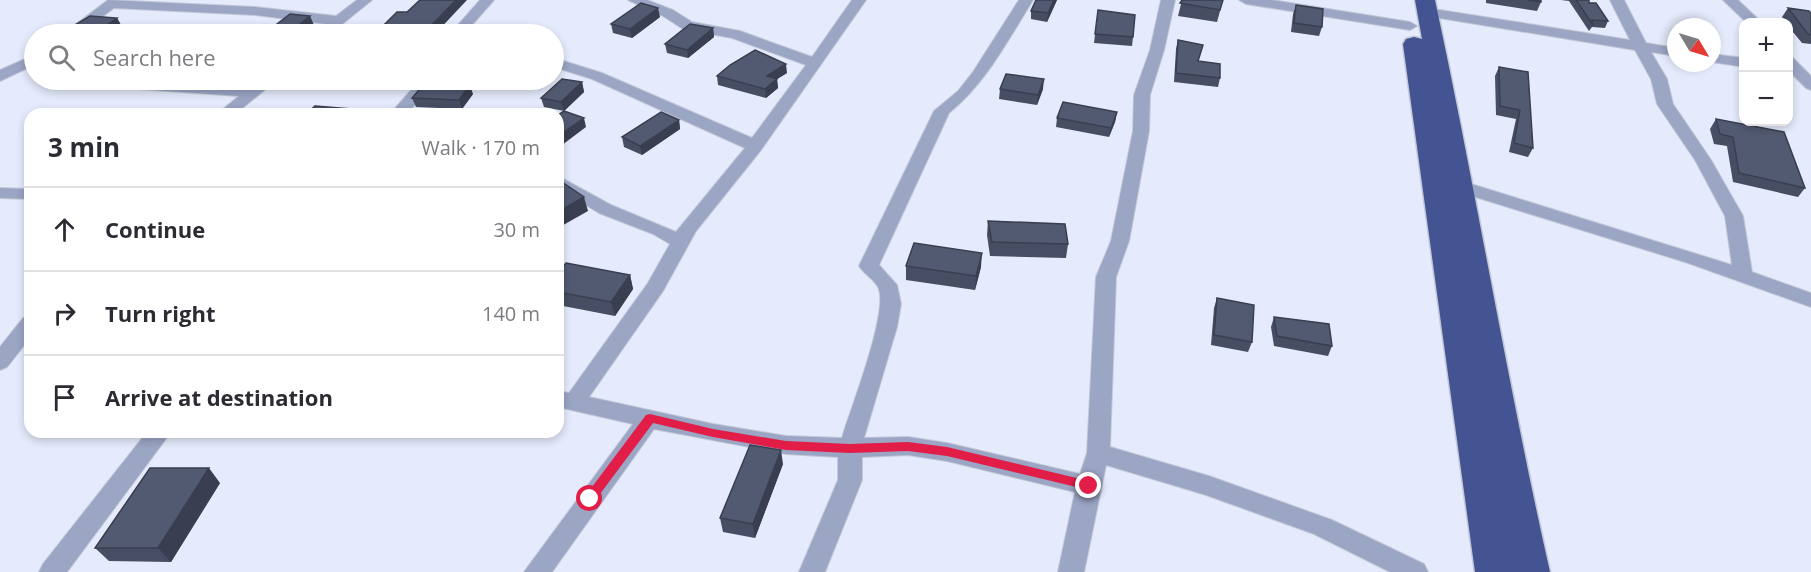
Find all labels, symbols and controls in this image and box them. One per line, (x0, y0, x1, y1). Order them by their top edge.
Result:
north arrow (1667, 18, 1721, 72)
map controls (1739, 18, 1793, 126)
button: + (1739, 18, 1793, 72)
search box (24, 24, 564, 90)
icon: search (45, 41, 78, 74)
text: Search here (93, 42, 216, 72)
button: − (1739, 72, 1793, 126)
text: 3 min (48, 129, 120, 165)
text: Walk · 170 m (421, 134, 540, 161)
icon: ahead (48, 213, 81, 246)
text: Continue (105, 214, 205, 244)
text: 30 m (493, 216, 540, 243)
icon: right (48, 297, 81, 330)
text: Turn right (105, 298, 216, 328)
text: 140 m (482, 300, 540, 327)
icon: arrive (48, 381, 81, 414)
text: Arrive at destination (105, 382, 333, 412)
route end (1075, 472, 1101, 498)
route start (576, 485, 602, 511)

